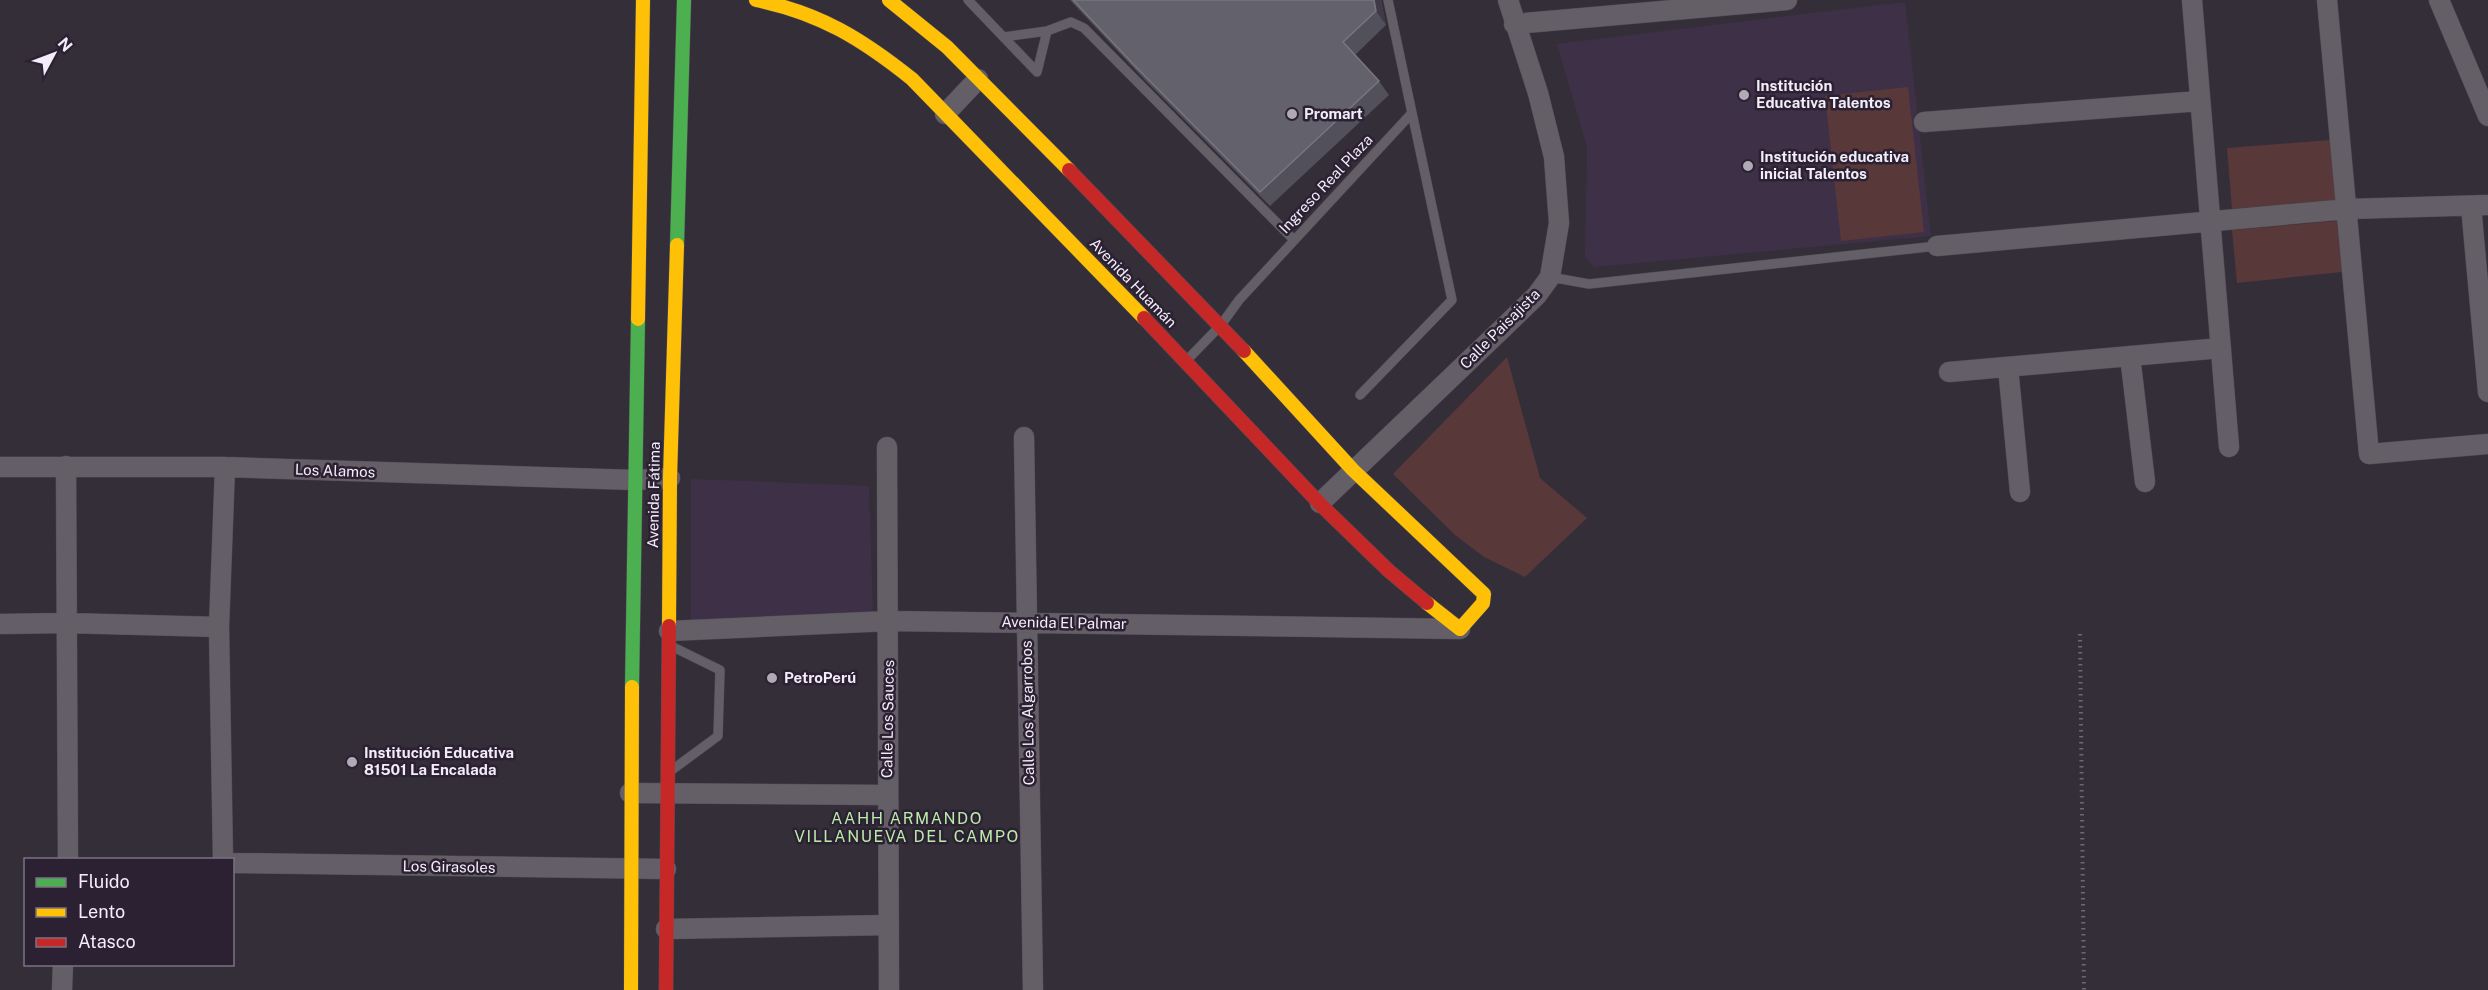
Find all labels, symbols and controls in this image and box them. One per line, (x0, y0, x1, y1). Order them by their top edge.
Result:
north arrow (24, 24, 84, 84)
text: N (54, 34, 76, 55)
place label: Institución Educativa Talentos (1756, 77, 1891, 111)
marker: Institución Educativa Talentos (1737, 88, 1751, 102)
place label: Promart (1304, 105, 1363, 122)
marker: Promart (1285, 107, 1299, 121)
street label: Ingreso Real Plaza (1276, 131, 1376, 237)
place label: Institución educativa inicial Talentos (1760, 148, 1909, 182)
marker: Institución educativa inicial Talentos (1741, 159, 1755, 173)
street label: Avenida Huamán (1086, 235, 1180, 331)
street label: Calle Paisajista (1456, 285, 1543, 372)
street label: Avenida Fátima (644, 442, 663, 548)
street label: Los Alamos (295, 461, 375, 480)
street label: Avenida El Palmar (1001, 613, 1127, 632)
street label: Calle Los Algarrobos (1018, 640, 1037, 786)
street label: Calle Los Sauces (878, 660, 897, 778)
place label: PetroPerú (784, 669, 856, 686)
marker: PetroPerú (765, 671, 779, 685)
place label: Institución Educativa 81501 La Encalada (364, 744, 514, 778)
marker: Institución Educativa 81501 La Encalada (345, 755, 359, 769)
district label: AAHH ARMANDO VILLANUEVA DEL CAMPO (794, 809, 1020, 846)
street label: Los Girasoles (402, 857, 496, 876)
legend (24, 858, 234, 966)
text: Fluido (78, 871, 130, 892)
text: Lento (78, 901, 125, 922)
text: Atasco (78, 931, 136, 952)

